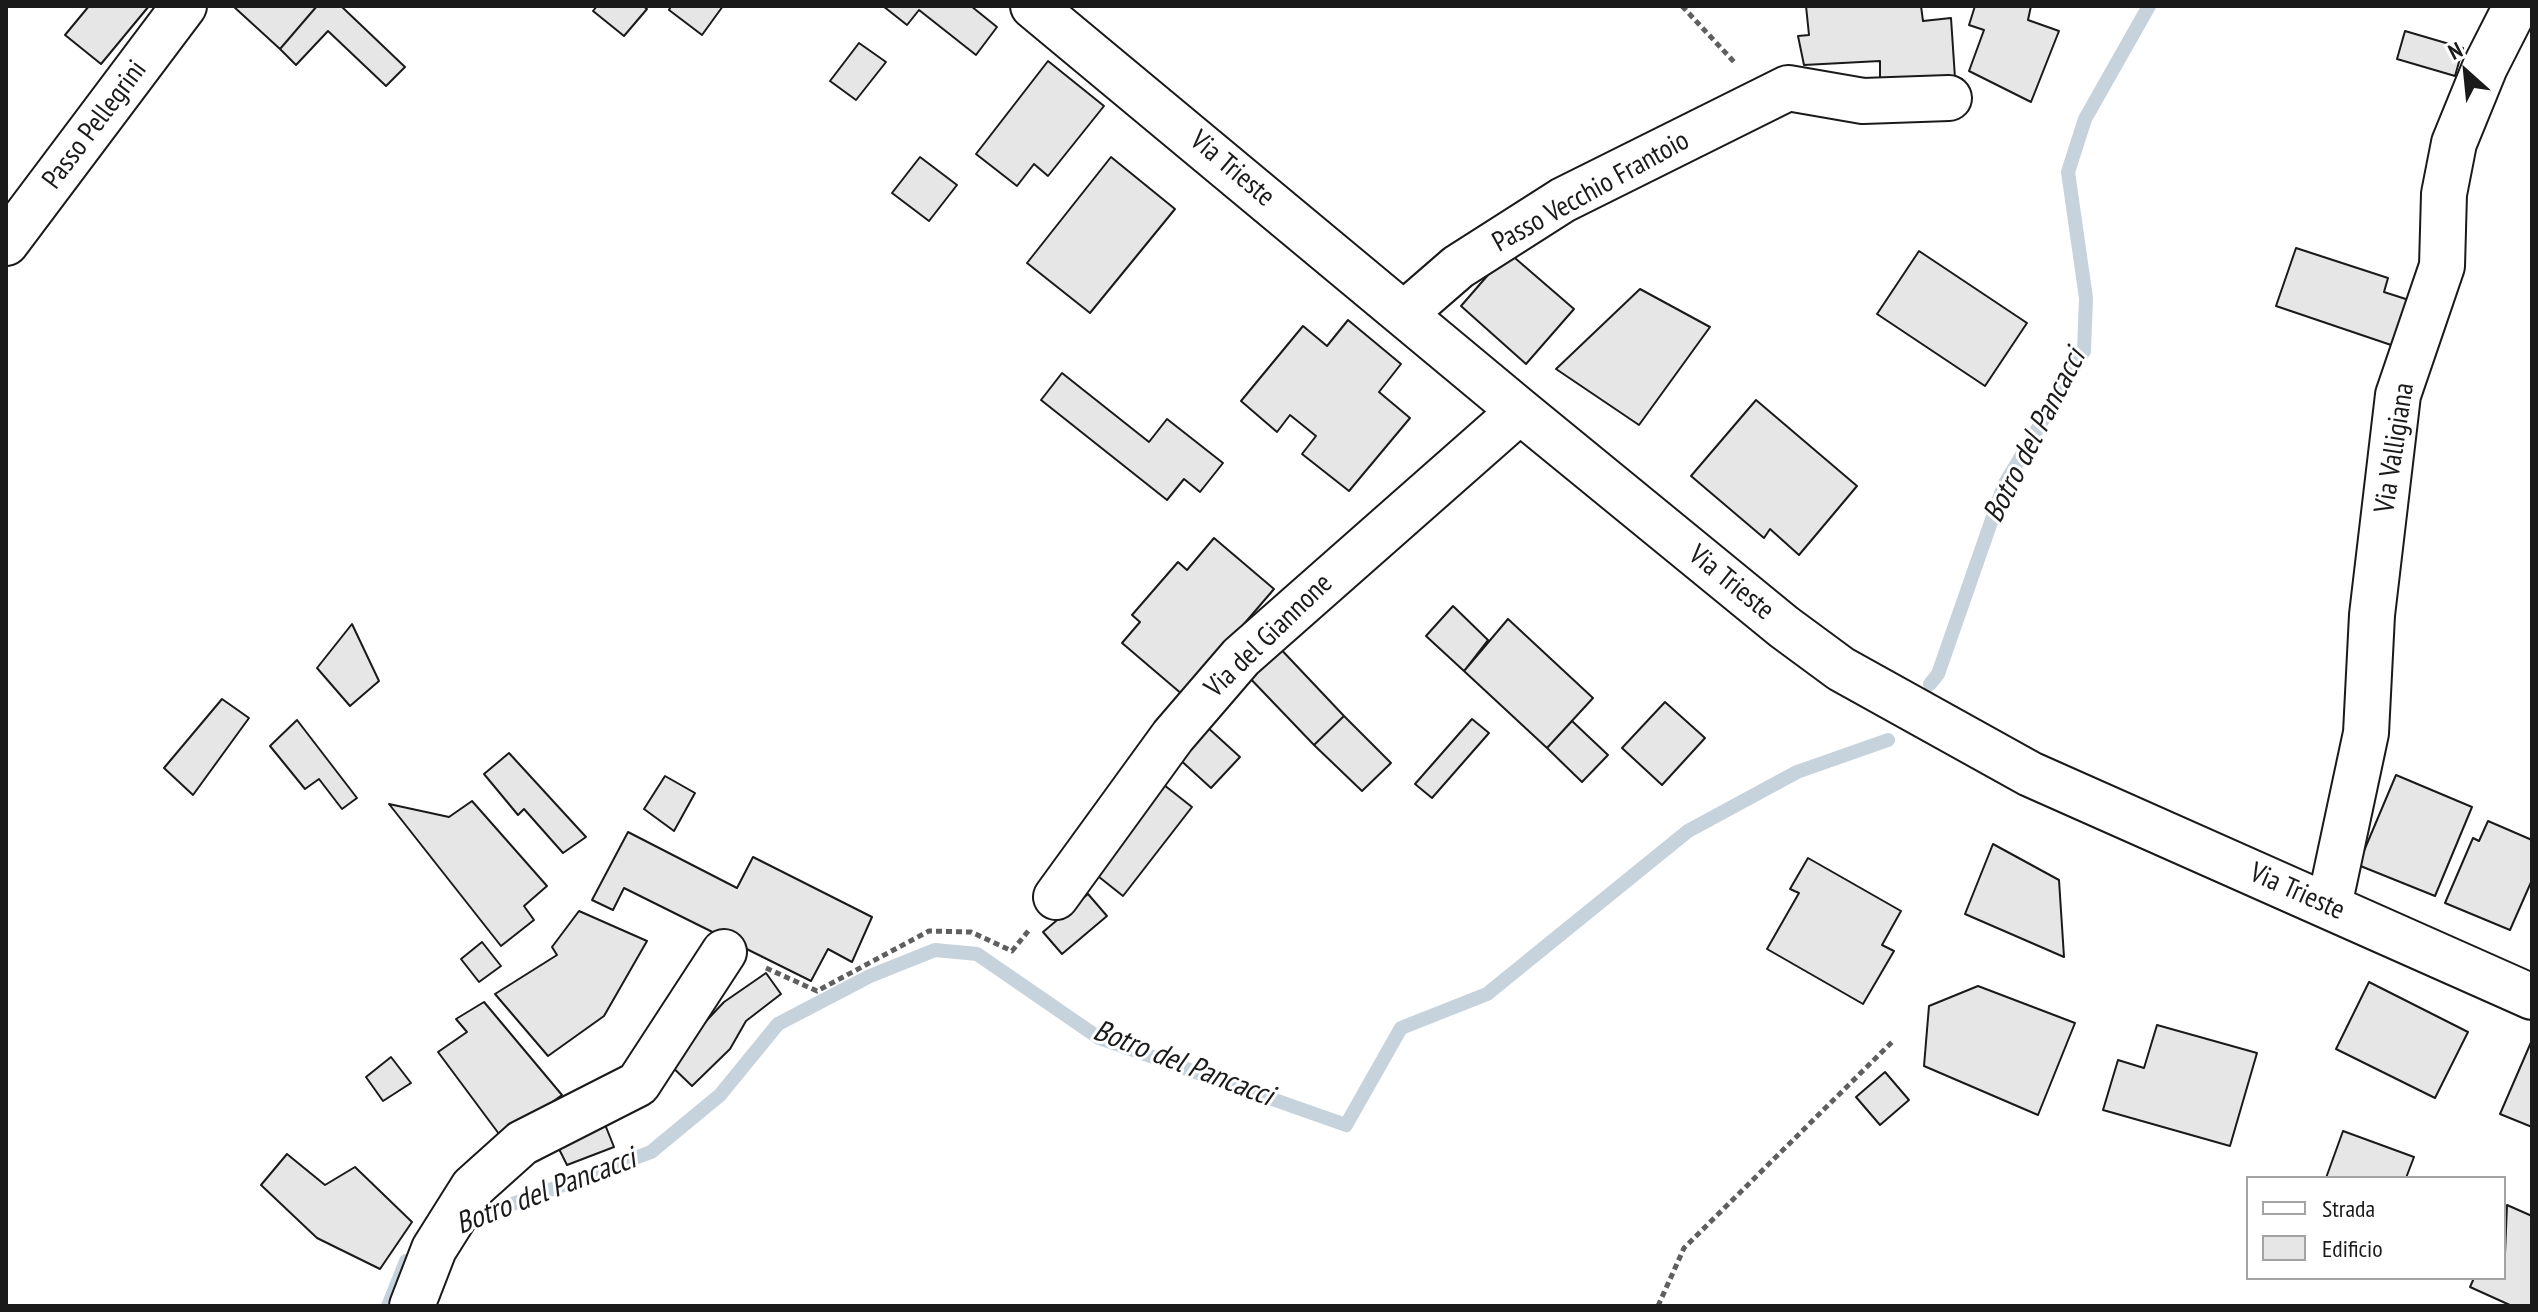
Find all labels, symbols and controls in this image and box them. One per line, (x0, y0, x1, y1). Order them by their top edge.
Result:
north arrow (2426, 32, 2506, 112)
text: N (2443, 35, 2467, 66)
street label: Passo Pellegrini (36, 54, 154, 196)
street label: Via Trieste (1183, 124, 1281, 214)
street label: Passo Vecchio Frantoio (1487, 124, 1695, 260)
water label: Botro del Pancacci (1976, 343, 2094, 529)
street label: Via Valligiana (2368, 381, 2422, 515)
street label: Via Trieste (1682, 538, 1780, 628)
street label: Via del Giannone (1198, 567, 1340, 705)
street label: Via Trieste (2244, 856, 2350, 928)
water label: Botro del Pancacci (1088, 1013, 1278, 1115)
water label: Botro del Pancacci (451, 1141, 641, 1243)
legend (2246, 1176, 2506, 1280)
text: Strada (2322, 1193, 2375, 1224)
text: Edificio (2322, 1233, 2383, 1264)

